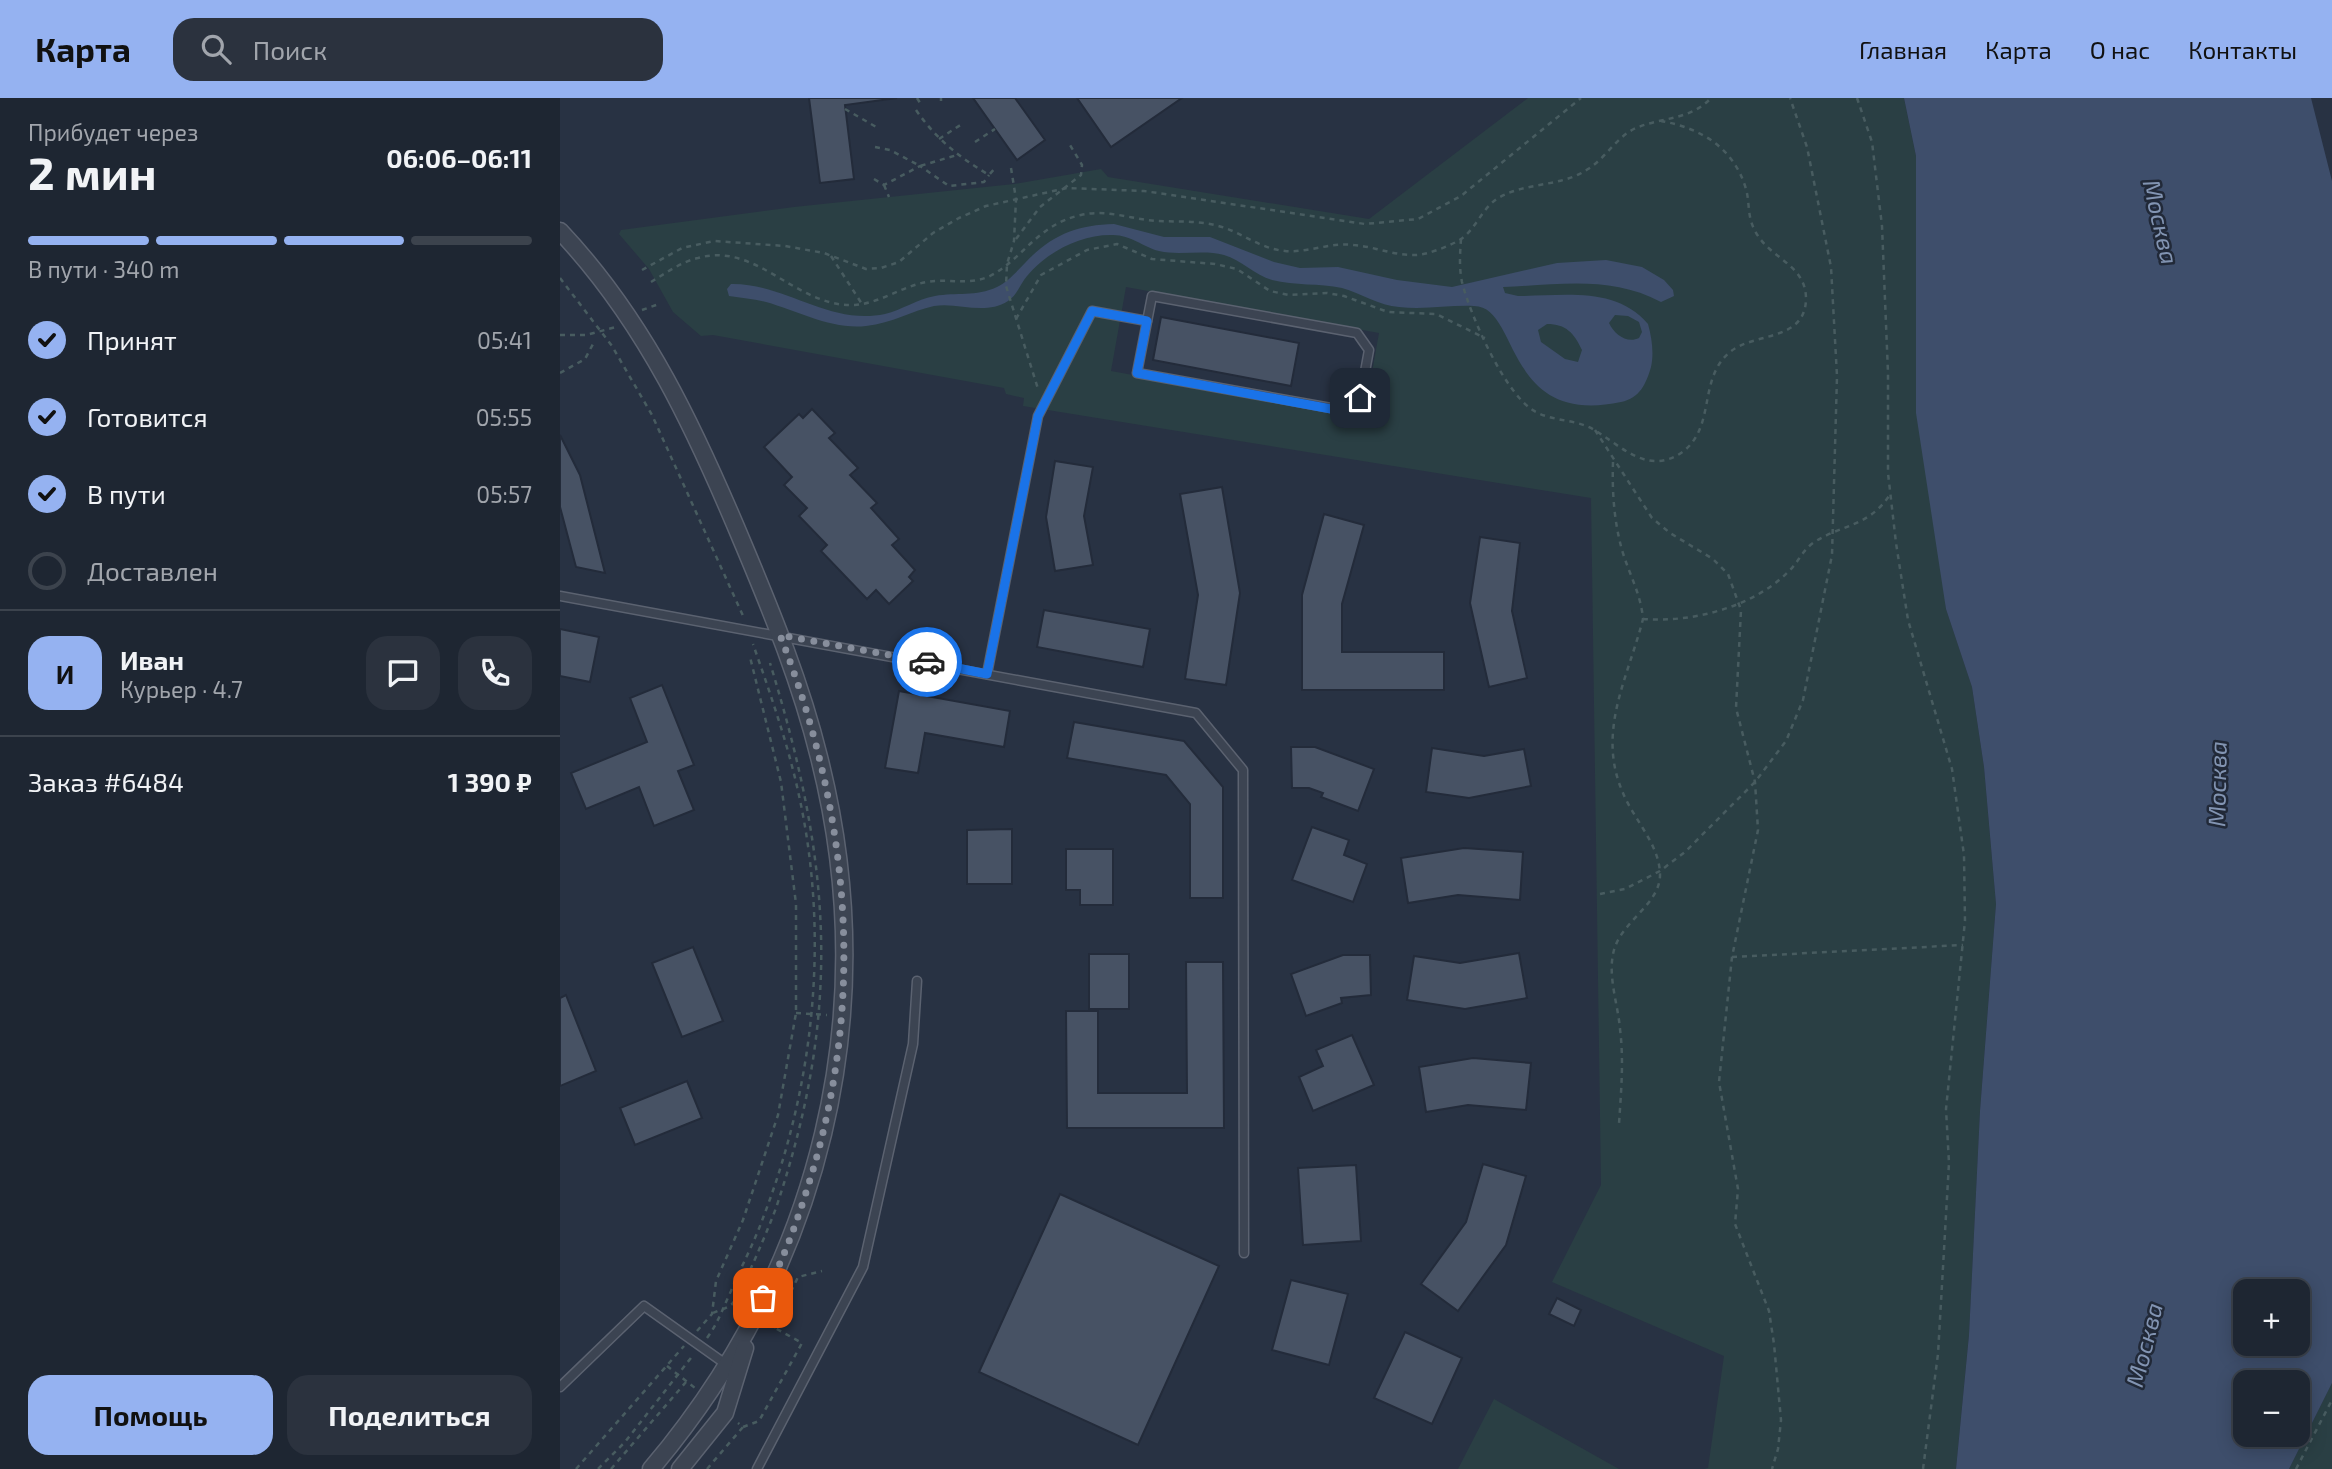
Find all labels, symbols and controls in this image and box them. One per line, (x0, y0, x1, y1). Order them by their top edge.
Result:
search box (173, 18, 663, 81)
text: Карта (35, 29, 131, 69)
icon: search (197, 30, 235, 68)
text: Поиск (253, 34, 327, 65)
text: Главная (1859, 35, 1947, 64)
text: Карта (1985, 35, 2052, 64)
text: О нас (2090, 35, 2150, 64)
text: Контакты (2188, 35, 2297, 64)
text: Прибудет через (28, 118, 198, 146)
text: 06:06–06:11 (386, 142, 532, 173)
text: 2 мин (28, 144, 157, 199)
water label: Москва (2138, 177, 2185, 267)
text: В пути · 340 m (28, 255, 179, 283)
icon: check (28, 321, 66, 359)
text: Принят (87, 324, 177, 355)
text: 05:41 (477, 326, 532, 354)
pin (1330, 368, 1390, 428)
icon: home (1341, 379, 1379, 417)
icon: check (28, 398, 66, 436)
text: Готовится (87, 401, 208, 432)
text: 05:55 (476, 403, 532, 431)
icon: check (28, 475, 66, 513)
text: В пути (87, 478, 166, 509)
text: 05:57 (476, 480, 532, 508)
text: Доставлен (87, 555, 218, 586)
courier (892, 627, 962, 697)
button: chat (366, 636, 440, 710)
button: phone (458, 636, 532, 710)
icon: car (908, 643, 946, 681)
text: Иван (120, 644, 184, 675)
text: И (56, 658, 74, 689)
text: Курьер · 4.7 (120, 675, 243, 703)
water label: Москва (2201, 741, 2232, 827)
text: Заказ #6484 (28, 766, 184, 797)
text: 1 390 ₽ (448, 766, 532, 797)
pin (733, 1268, 793, 1328)
icon: bag (744, 1279, 782, 1317)
map controls (2233, 1279, 2310, 1447)
button: + (2233, 1279, 2310, 1356)
water label: Москва (2119, 1299, 2168, 1390)
button: − (2233, 1370, 2310, 1447)
button: Помощь (28, 1375, 273, 1455)
button: Поделиться (287, 1375, 532, 1455)

